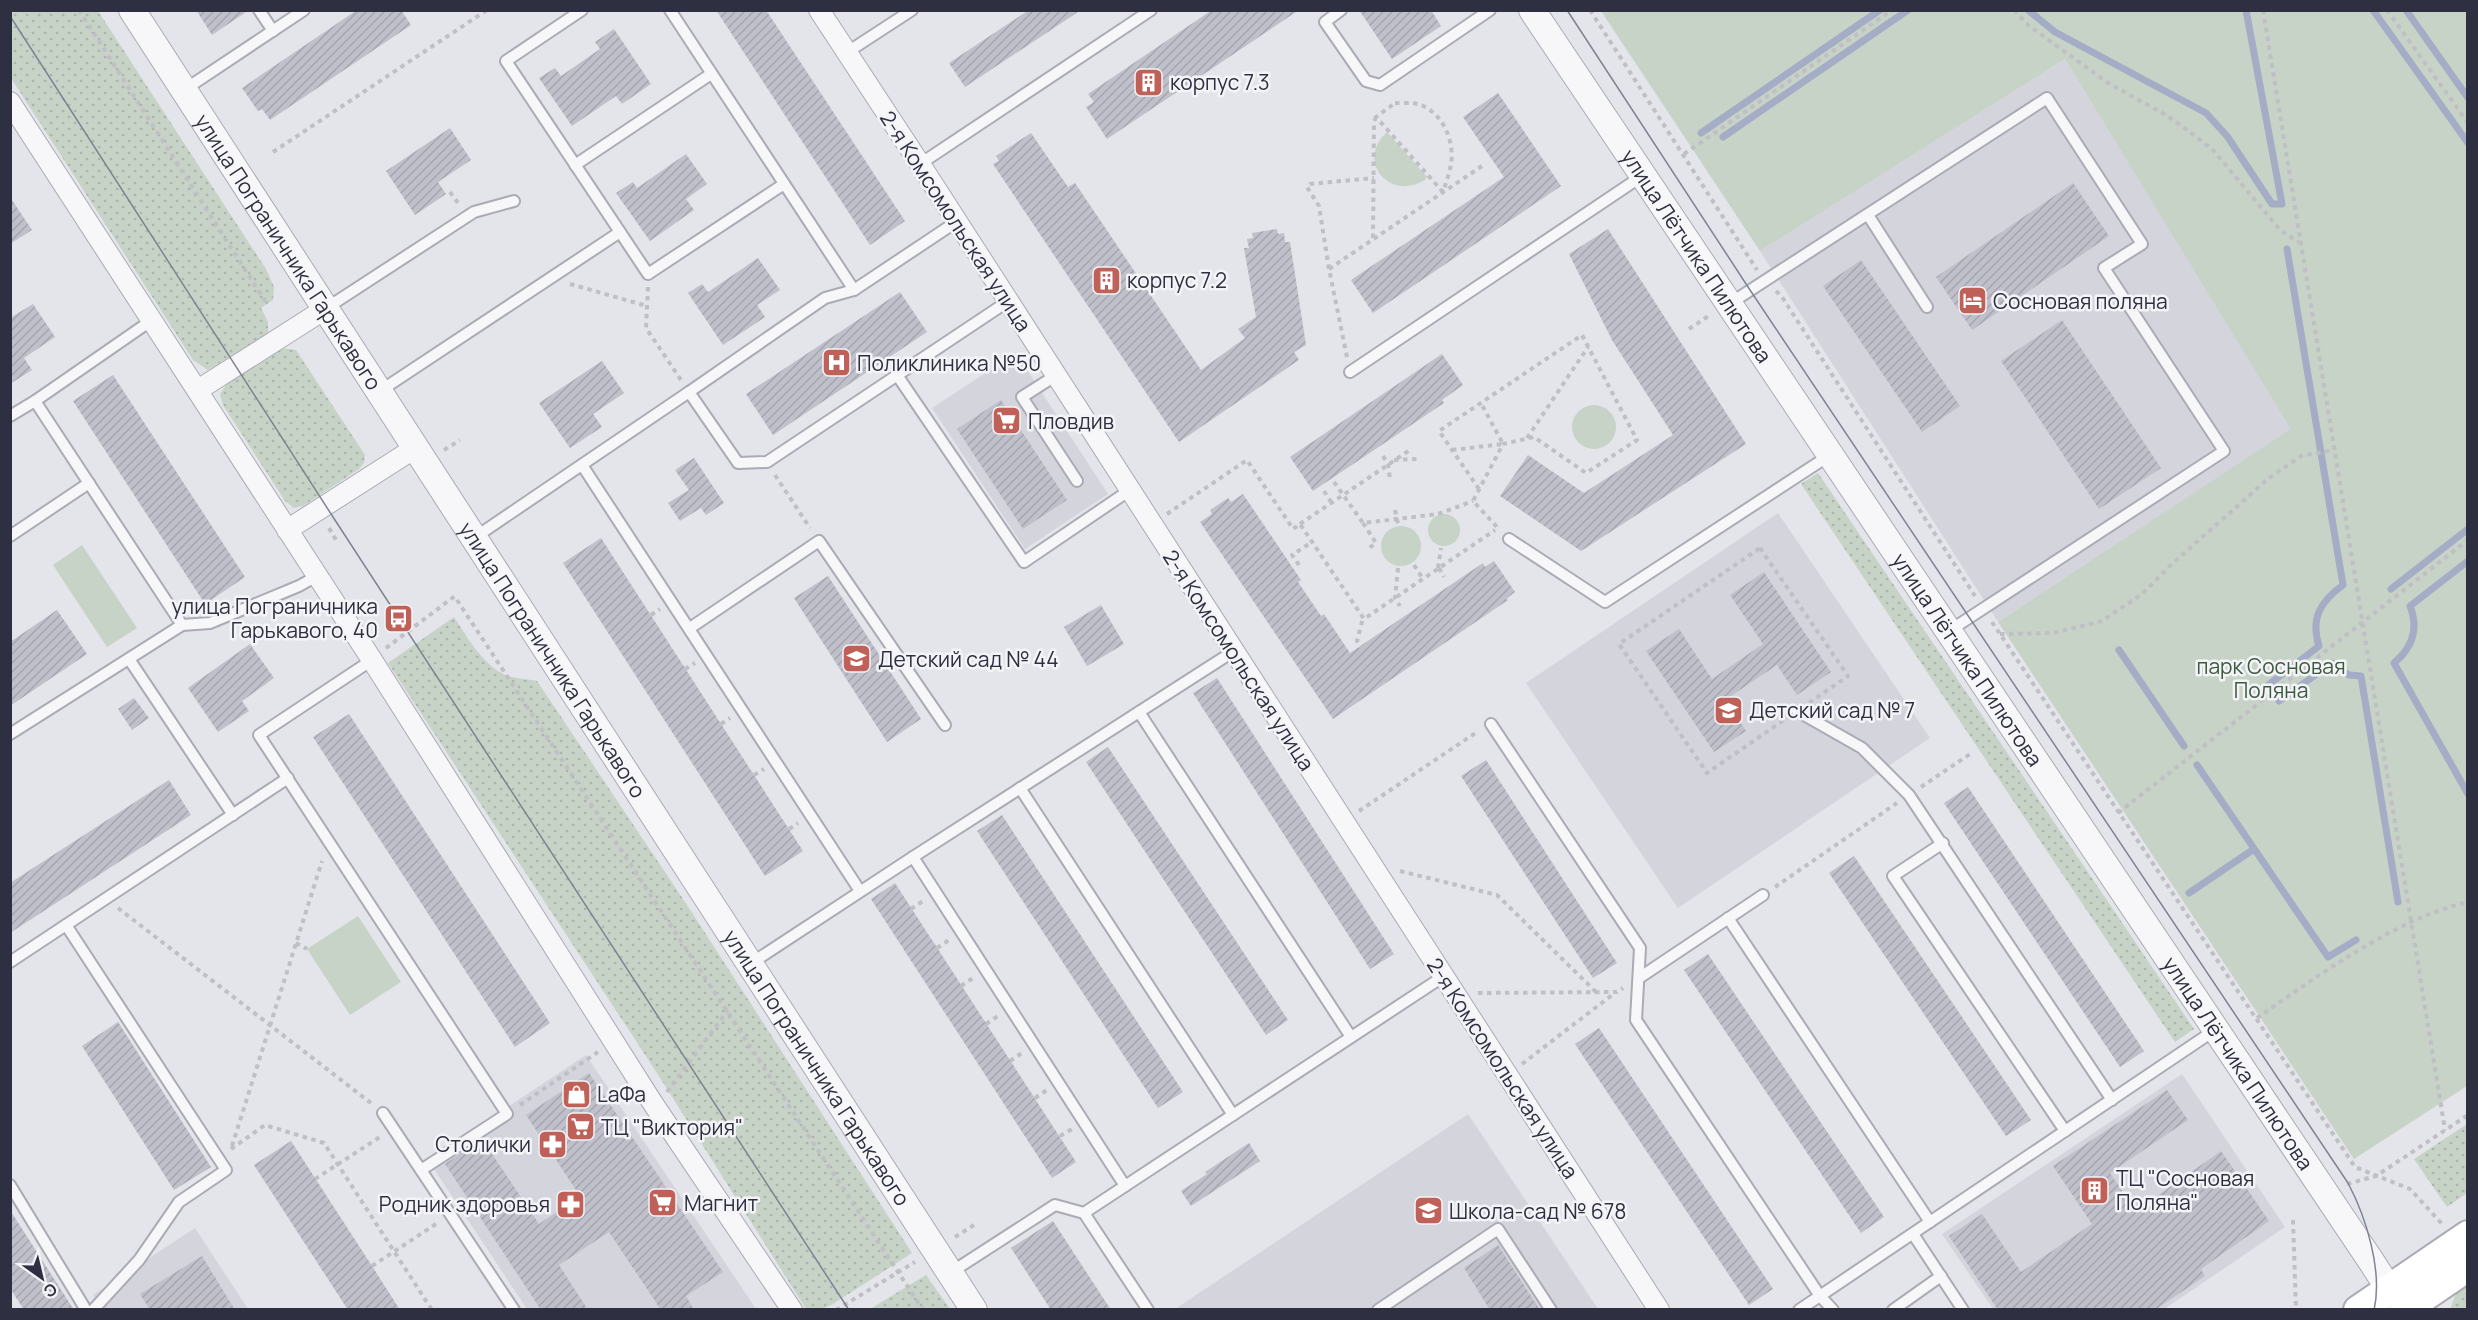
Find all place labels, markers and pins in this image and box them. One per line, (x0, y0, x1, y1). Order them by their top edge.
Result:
building icon: корпус 7.3 (1133, 66, 1165, 98)
place label: корпус 7.3 (1170, 68, 1270, 96)
building icon: корпус 7.2 (1090, 264, 1122, 296)
place label: корпус 7.2 (1127, 266, 1227, 294)
hotel icon: Сосновая поляна (1956, 285, 1988, 317)
place label: Сосновая поляна (1993, 287, 2168, 315)
hospital icon: Поликлиника №50 (820, 347, 852, 379)
place label: Поликлиника №50 (857, 349, 1041, 377)
supermarket icon: Пловдив (991, 405, 1023, 437)
place label: Пловдив (1028, 407, 1114, 435)
place label: улица Пограничника Гарькавого, 40 (171, 592, 378, 644)
bus stop icon: улица Пограничника Гарькавого, 40 (383, 602, 415, 634)
school or university icon: Детский сад № 44 (841, 643, 873, 675)
place label: Детский сад № 44 (878, 645, 1059, 673)
school or university icon: Детский сад № 7 (1712, 694, 1744, 726)
place label: Детский сад № 7 (1749, 696, 1915, 724)
shop icon: LaФа (560, 1078, 592, 1110)
place label: LaФа (597, 1080, 646, 1108)
supermarket icon: ТЦ "Виктория" (564, 1111, 596, 1143)
place label: ТЦ "Виктория" (601, 1113, 743, 1141)
pharmacy icon: Столички (536, 1128, 568, 1160)
place label: Столички (435, 1130, 531, 1158)
place label: ТЦ "Сосновая Поляна" (2116, 1164, 2254, 1216)
building icon: ТЦ "Сосновая Поляна" (2079, 1174, 2111, 1206)
supermarket icon: Магнит (647, 1187, 679, 1219)
pharmacy icon: Родник здоровья (555, 1188, 587, 1220)
place label: Магнит (684, 1189, 758, 1217)
place label: Родник здоровья (379, 1190, 550, 1218)
school or university icon: Школа-сад № 678 (1412, 1195, 1444, 1227)
place label: Школа-сад № 678 (1449, 1197, 1626, 1225)

